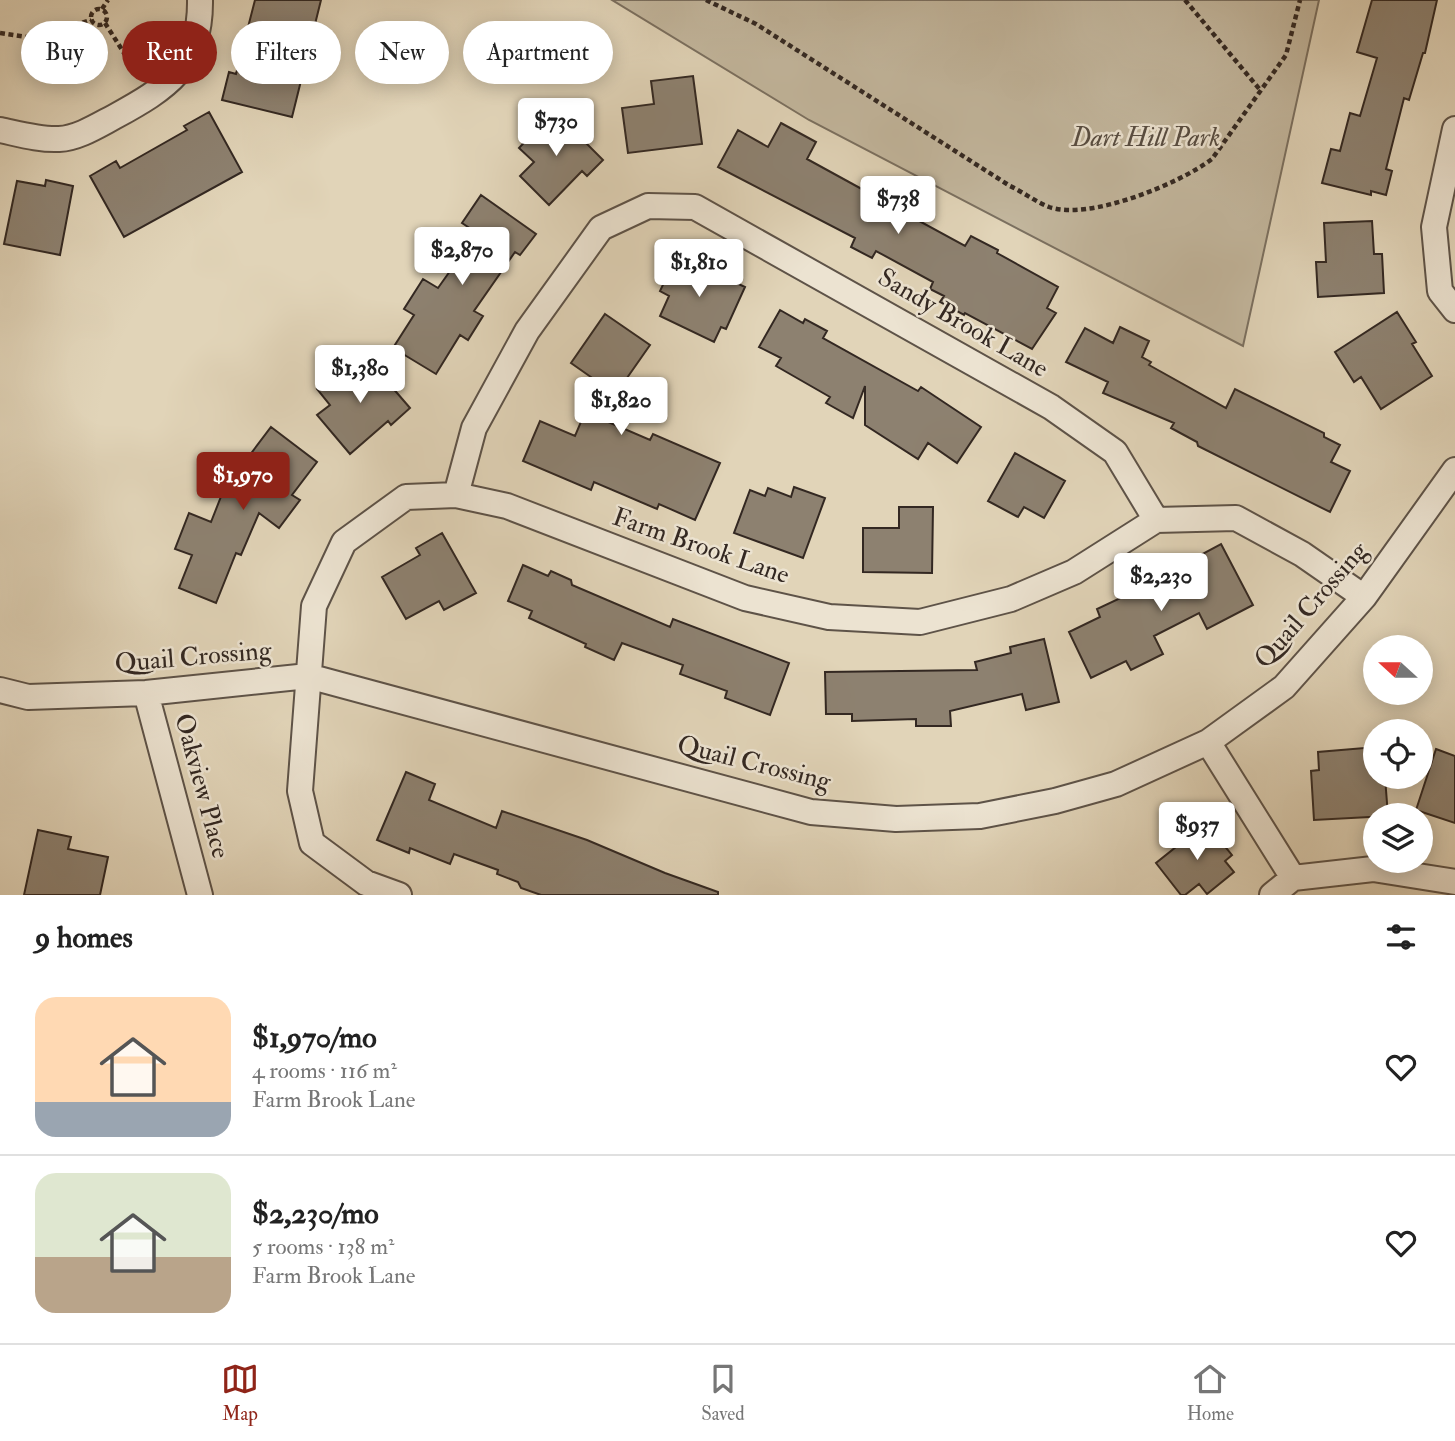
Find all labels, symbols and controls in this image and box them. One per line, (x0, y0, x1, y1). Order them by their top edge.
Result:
chip: Buy (21, 21, 108, 84)
chip: Rent (122, 21, 217, 84)
chip: Filters (231, 21, 341, 84)
chip: New (355, 21, 449, 84)
chip: Apartment (463, 21, 613, 84)
pin: $730 (515, 99, 597, 158)
text: $730 (534, 106, 578, 135)
park label: Dart Hill Park (1071, 122, 1220, 154)
pin: $738 (857, 176, 939, 236)
text: $738 (876, 184, 920, 213)
pin: $2,870 (405, 228, 519, 287)
text: $2,870 (430, 235, 494, 264)
pin: $1,810 (642, 240, 756, 299)
text: $1,810 (670, 247, 728, 276)
street label: Sandy Brook Lane (872, 261, 1054, 385)
pin: $1,380 (303, 346, 417, 405)
text: $1,380 (331, 353, 389, 382)
pin: $1,820 (564, 378, 678, 437)
text: $1,820 (591, 385, 651, 414)
pin: $1,970 (186, 452, 300, 512)
text: $1,970 (213, 460, 273, 489)
street label: Farm Brook Lane (608, 501, 794, 591)
street label: Quail Crossing (1247, 534, 1375, 675)
pin: $2,230 (1104, 554, 1218, 613)
text: $2,230 (1130, 561, 1192, 590)
street label: Quail Crossing (113, 634, 274, 680)
north arrow (1363, 635, 1433, 705)
map controls (1363, 635, 1433, 873)
street label: Oakview Place (167, 710, 237, 862)
button: locate (1363, 719, 1433, 789)
street label: Quail Crossing (674, 728, 835, 798)
pin: $937 (1156, 802, 1238, 862)
button: layers (1363, 803, 1433, 873)
text: $937 (1175, 810, 1219, 839)
icon: filters (1382, 918, 1420, 956)
text: 9 homes (35, 919, 133, 956)
text: $1,970/mo (252, 1019, 377, 1056)
icon: home (91, 1025, 175, 1109)
icon: heart (1382, 1048, 1420, 1086)
text: 4 rooms · 116 m² (252, 1056, 397, 1085)
text: Farm Brook Lane (252, 1085, 415, 1114)
text: $2,230/mo (252, 1195, 379, 1232)
icon: home (91, 1201, 175, 1285)
icon: heart (1382, 1224, 1420, 1262)
text: 5 rooms · 138 m² (252, 1232, 395, 1261)
text: Farm Brook Lane (252, 1261, 415, 1290)
tab: Map (221, 1360, 259, 1426)
tab: Saved (701, 1360, 745, 1426)
tab: Home (1187, 1360, 1234, 1426)

